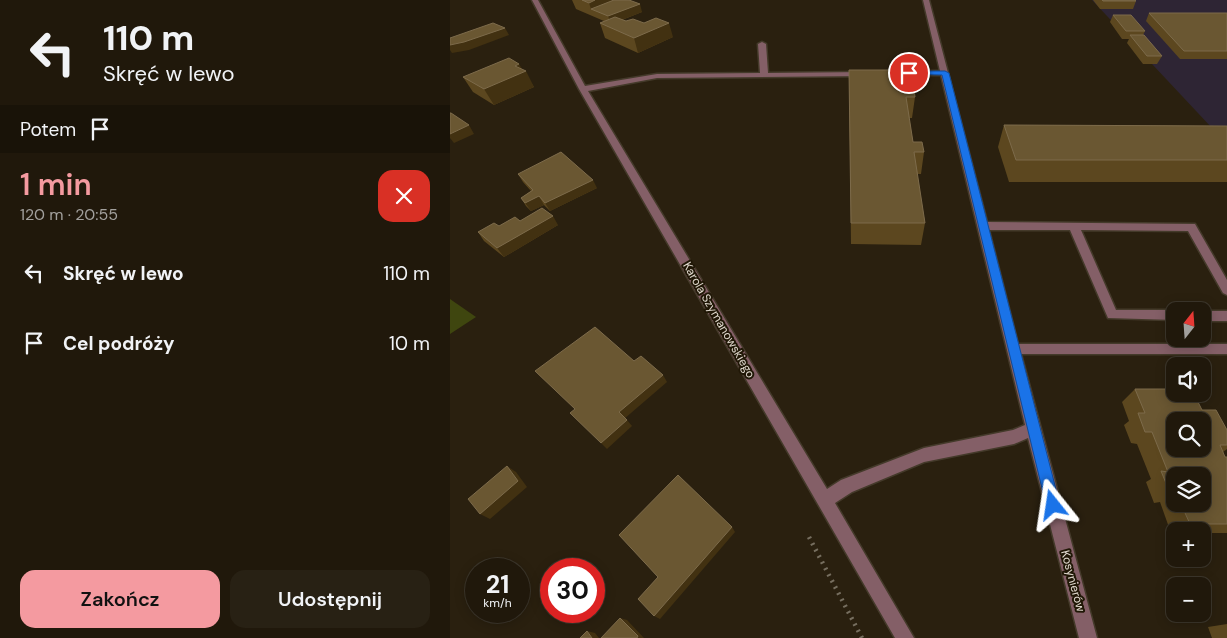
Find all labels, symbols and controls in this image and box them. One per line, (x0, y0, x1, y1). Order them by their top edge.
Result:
text: 110 m (103, 15, 194, 61)
icon: left (20, 20, 85, 85)
pin (888, 52, 930, 94)
text: Skręć w lewo (103, 59, 235, 88)
icon: arrive (895, 59, 923, 87)
icon: arrive (86, 115, 114, 143)
text: Potem (20, 117, 76, 142)
text: 1 min (20, 165, 92, 204)
button: close (378, 170, 430, 222)
text: 120 m · 20:55 (20, 204, 118, 225)
icon: left (20, 259, 48, 287)
street label: Karola Szymanowskiego (679, 259, 759, 381)
text: Skręć w lewo (63, 261, 184, 286)
text: 110 m (383, 261, 430, 286)
north arrow (1166, 302, 1211, 348)
map controls (1166, 302, 1211, 622)
icon: arrive (20, 329, 48, 357)
text: Cel podróży (63, 331, 174, 356)
text: 10 m (389, 331, 430, 356)
button: sound (1166, 357, 1211, 402)
button: search (1166, 412, 1211, 457)
button: layers (1166, 467, 1211, 512)
position arrow (1026, 478, 1078, 530)
button: + (1166, 522, 1211, 567)
street label: Kosynierów (1057, 548, 1089, 614)
speed limit sign: 30 (540, 558, 605, 623)
text: 21 (486, 568, 509, 601)
button: Zakończ (20, 570, 220, 628)
button: Udostępnij (230, 570, 430, 628)
button: − (1166, 577, 1211, 622)
text: km/h (483, 595, 512, 611)

